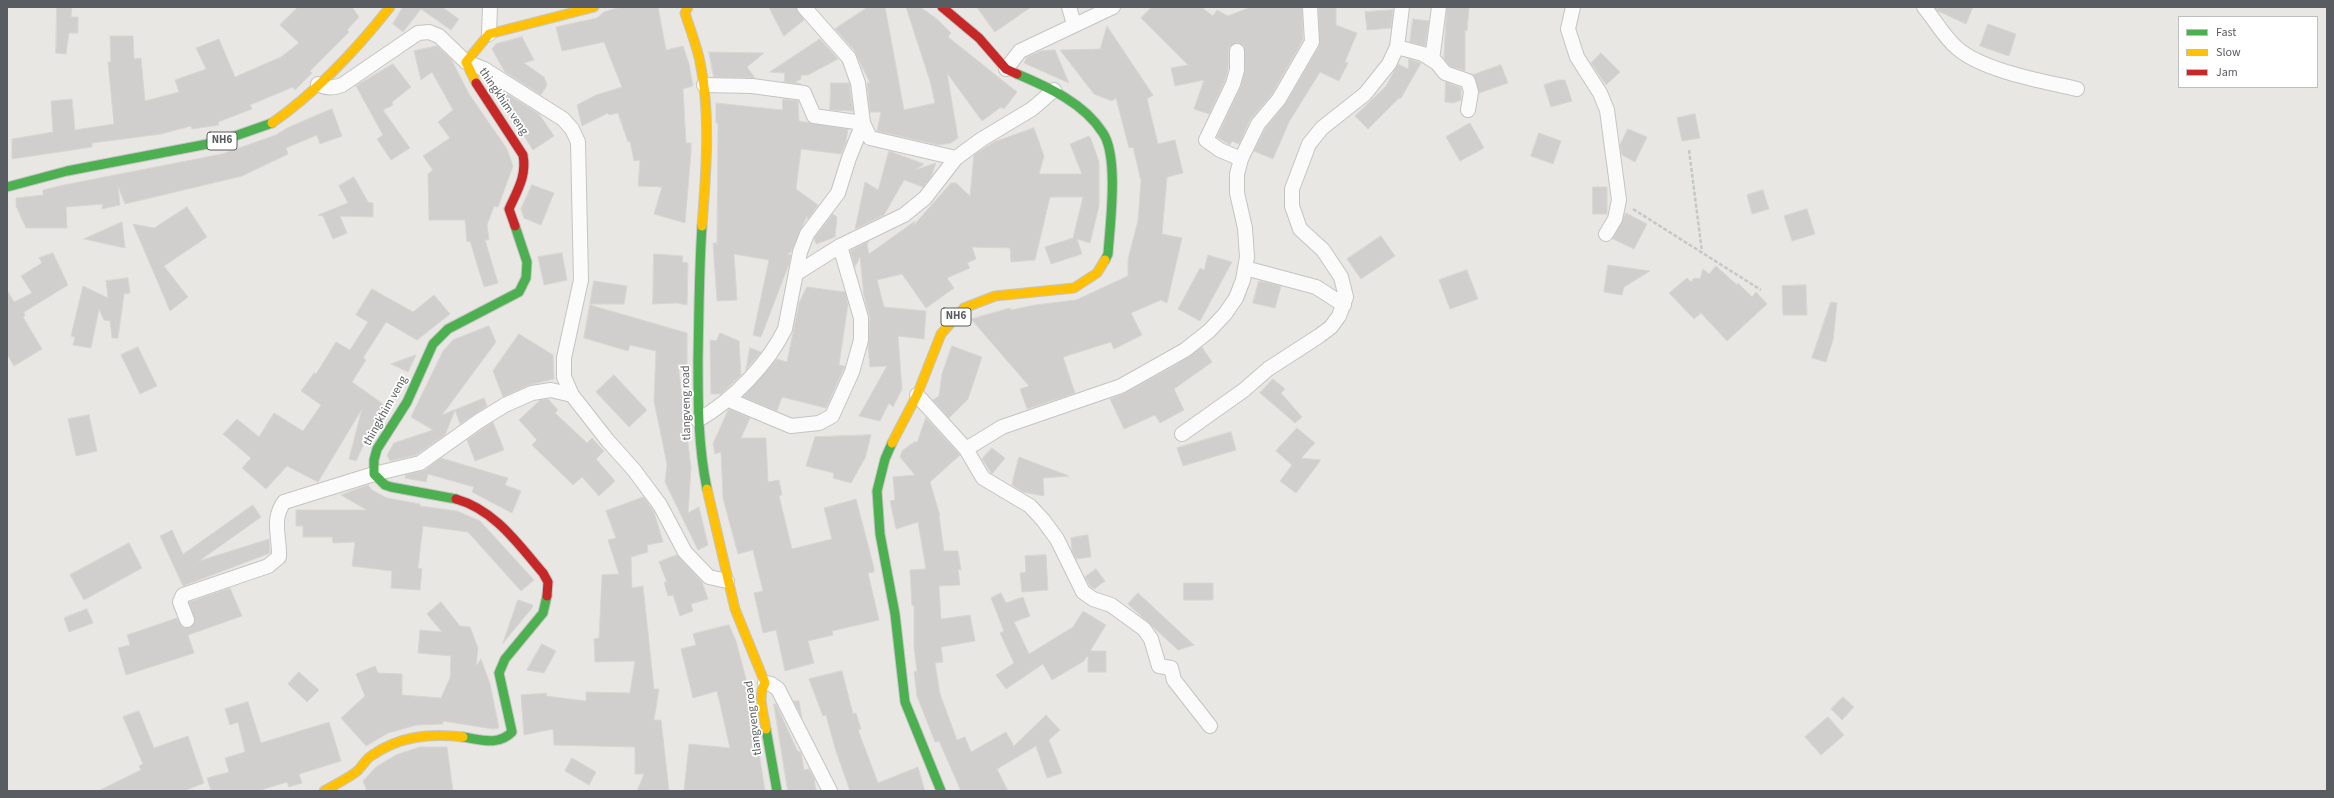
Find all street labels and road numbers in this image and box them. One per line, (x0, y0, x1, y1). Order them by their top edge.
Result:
street label: thingkhim veng (475, 66, 531, 138)
road number: NH6 (207, 132, 237, 150)
road number: NH6 (941, 308, 971, 326)
street label: tlangveng road (679, 365, 695, 441)
street label: thingkhim veng (361, 373, 411, 449)
street label: tlangveng road (742, 680, 766, 756)

